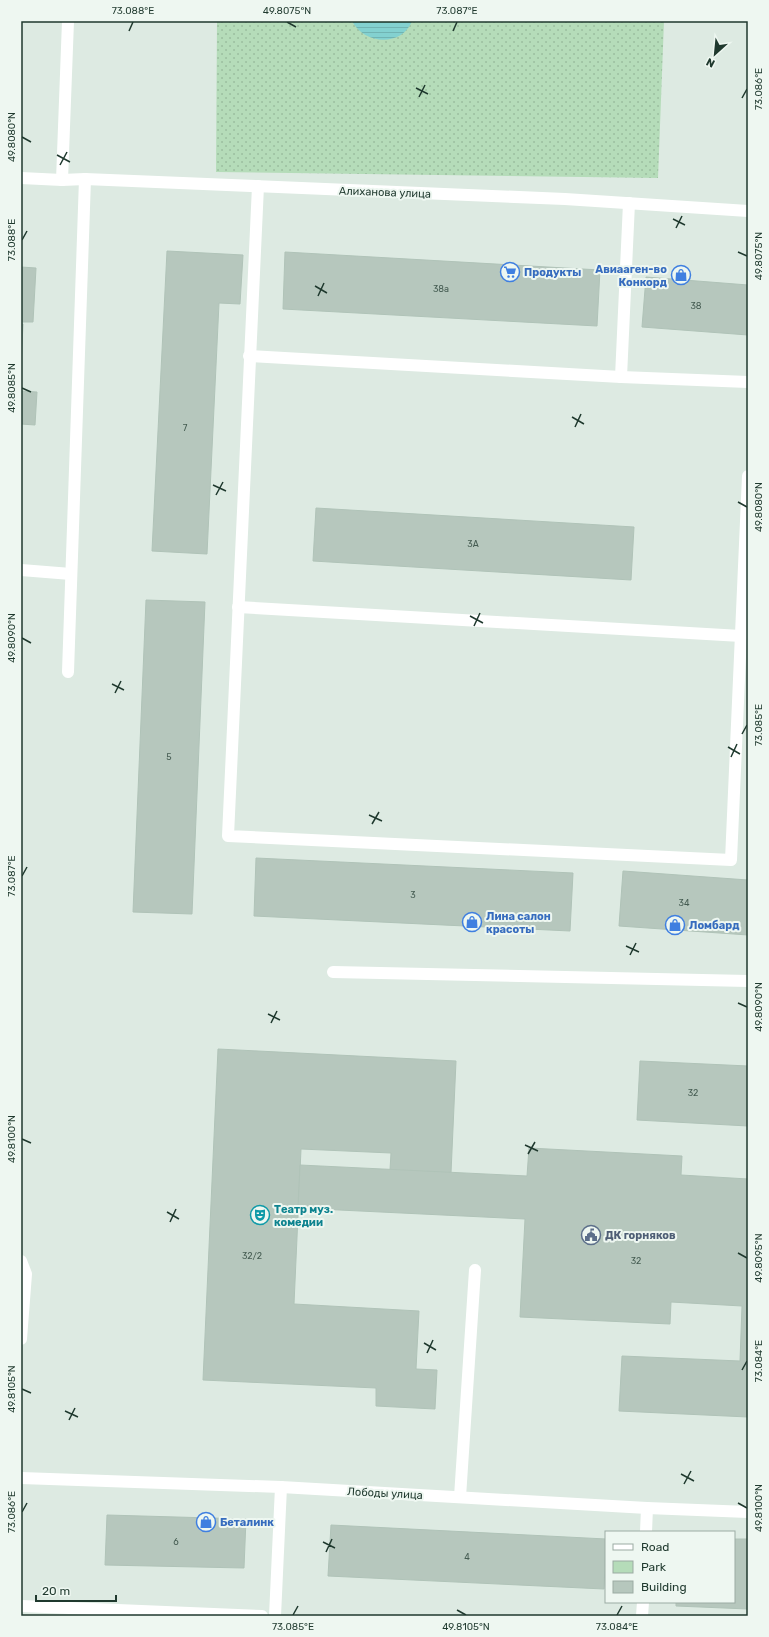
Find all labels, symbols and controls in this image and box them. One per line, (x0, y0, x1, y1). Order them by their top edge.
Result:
text: 73.088°E (112, 5, 154, 17)
text: 49.8075°N (263, 5, 311, 17)
text: 73.087°E (436, 5, 478, 17)
north arrow (695, 34, 735, 74)
text: N (704, 55, 717, 70)
text: 73.086°E (753, 68, 765, 110)
text: 49.8080°N (6, 112, 18, 162)
street label: Алиханова улица (339, 184, 431, 201)
text: 73.088°E (6, 219, 18, 261)
text: 49.8075°N (753, 232, 765, 280)
supermarket icon: Продукты (499, 261, 521, 283)
place label: Авиааген-во Конкорд (595, 263, 667, 289)
shop icon: Авиааген-во Конкорд (670, 264, 692, 286)
place label: Продукты (524, 266, 581, 279)
house number: 38а (433, 284, 449, 294)
house number: 38 (690, 301, 702, 311)
text: 49.8085°N (6, 363, 18, 413)
house number: 7 (183, 423, 188, 433)
text: 49.8080°N (753, 482, 765, 532)
house number: 3А (467, 539, 479, 549)
text: 49.8090°N (6, 613, 18, 663)
text: 73.085°E (753, 704, 765, 746)
house number: 5 (166, 752, 172, 762)
text: 73.087°E (6, 855, 18, 897)
house number: 3 (410, 890, 416, 900)
house number: 34 (679, 898, 690, 908)
place label: Лина салон красоты (486, 910, 551, 936)
shop icon: Лина салон красоты (461, 911, 483, 933)
shop icon: Ломбард (664, 914, 686, 936)
place label: Ломбард (689, 919, 739, 932)
text: 49.8090°N (753, 982, 765, 1032)
house number: 32 (688, 1088, 698, 1098)
text: 49.8100°N (6, 1115, 18, 1163)
place label: Театр муз. комедии (274, 1203, 333, 1229)
theatre icon: Театр муз. комедии (249, 1204, 271, 1226)
public building icon: ДК горняков (580, 1224, 602, 1246)
place label: ДК горняков (605, 1229, 676, 1242)
text: 49.8095°N (753, 1233, 765, 1283)
house number: 32/2 (242, 1251, 262, 1261)
house number: 32 (631, 1256, 641, 1266)
text: 73.084°E (753, 1340, 765, 1382)
text: 49.8105°N (6, 1365, 18, 1413)
text: 49.8100°N (753, 1484, 765, 1532)
street label: Лободы улица (347, 1485, 423, 1502)
text: 73.086°E (6, 1491, 18, 1533)
shop icon: Беталинк (195, 1511, 217, 1533)
place label: Беталинк (220, 1516, 274, 1529)
legend (605, 1531, 735, 1603)
house number: 6 (173, 1537, 179, 1547)
text: Road (641, 1540, 669, 1554)
house number: 4 (464, 1552, 470, 1562)
text: Park (641, 1560, 667, 1574)
scale bar (36, 1577, 116, 1603)
text: Building (641, 1580, 687, 1594)
text: 20 m (42, 1584, 70, 1598)
text: 73.085°E (272, 1621, 314, 1633)
text: 49.8105°N (442, 1621, 490, 1633)
text: 73.084°E (596, 1621, 638, 1633)

